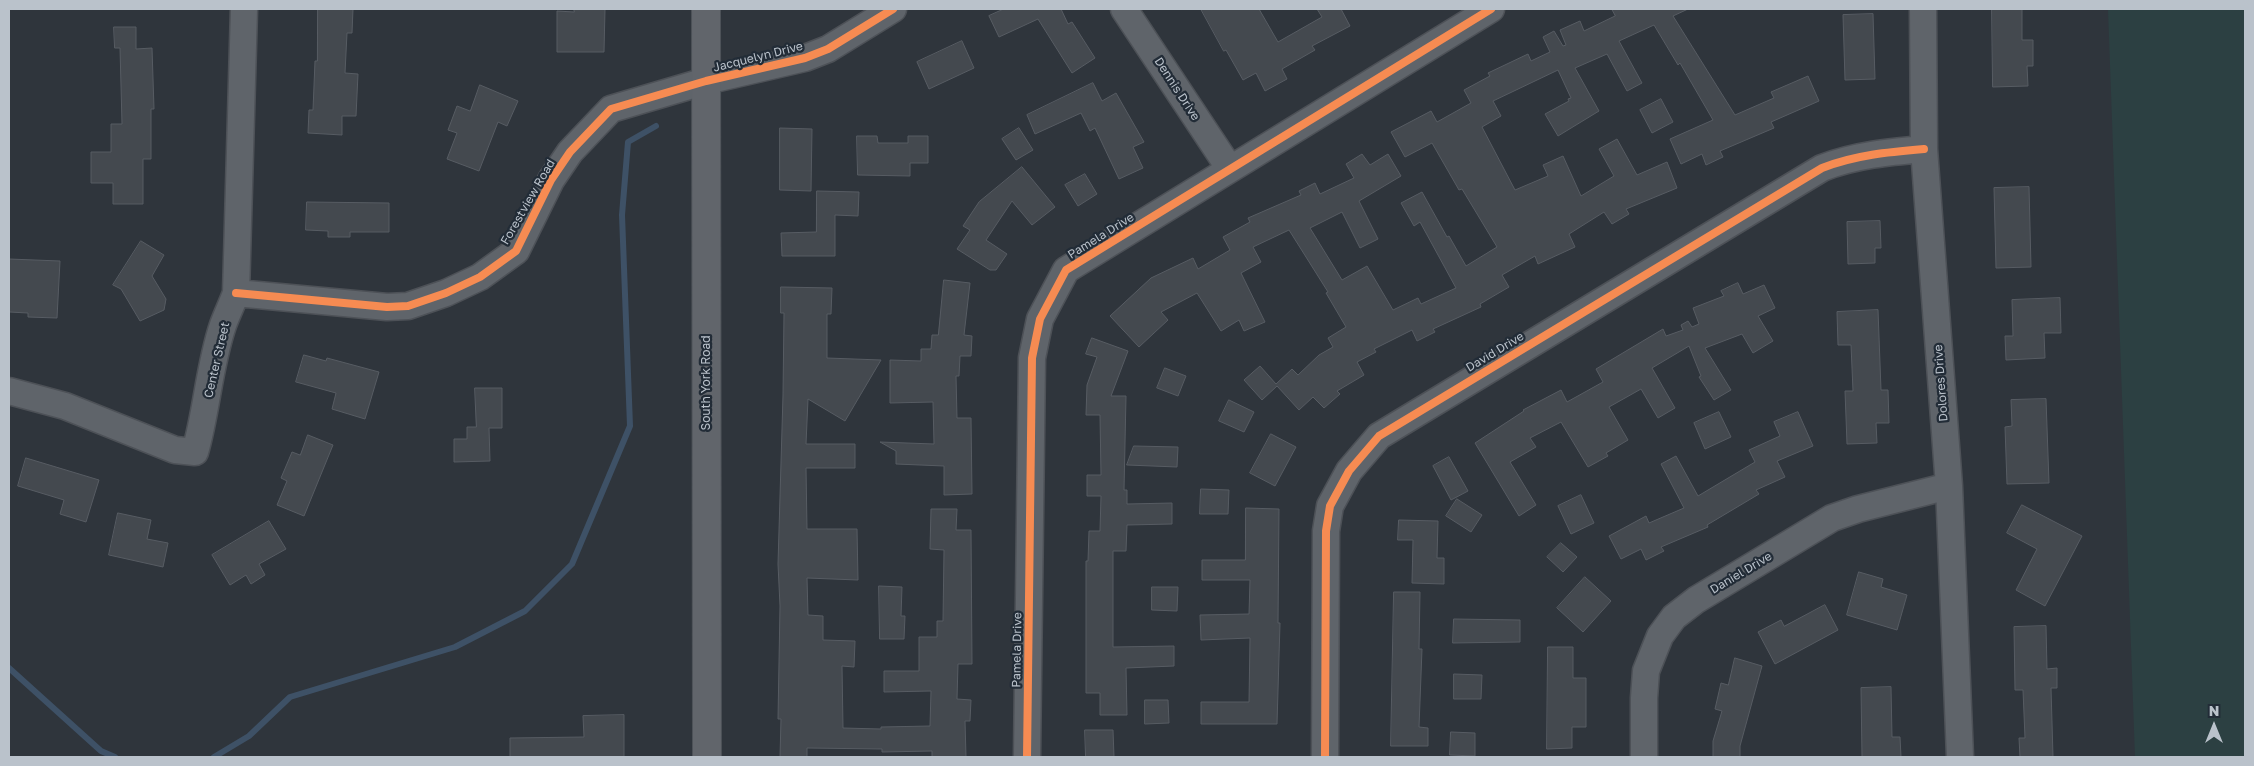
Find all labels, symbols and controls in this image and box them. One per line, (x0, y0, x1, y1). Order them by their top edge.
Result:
street label: Jacquelyn Drive (712, 39, 804, 75)
street label: Dennis Drive (1151, 55, 1203, 123)
street label: Forestview Road (498, 157, 558, 247)
street label: Pamela Drive (1065, 210, 1137, 262)
street label: Center Street (201, 321, 233, 399)
street label: David Drive (1463, 329, 1527, 375)
street label: South York Road (699, 335, 713, 431)
street label: Dolores Drive (1931, 344, 1951, 422)
street label: Daniel Drive (1708, 549, 1774, 597)
street label: Pamela Drive (1009, 612, 1025, 688)
north arrow (2189, 701, 2239, 751)
text: N (2209, 702, 2219, 719)

